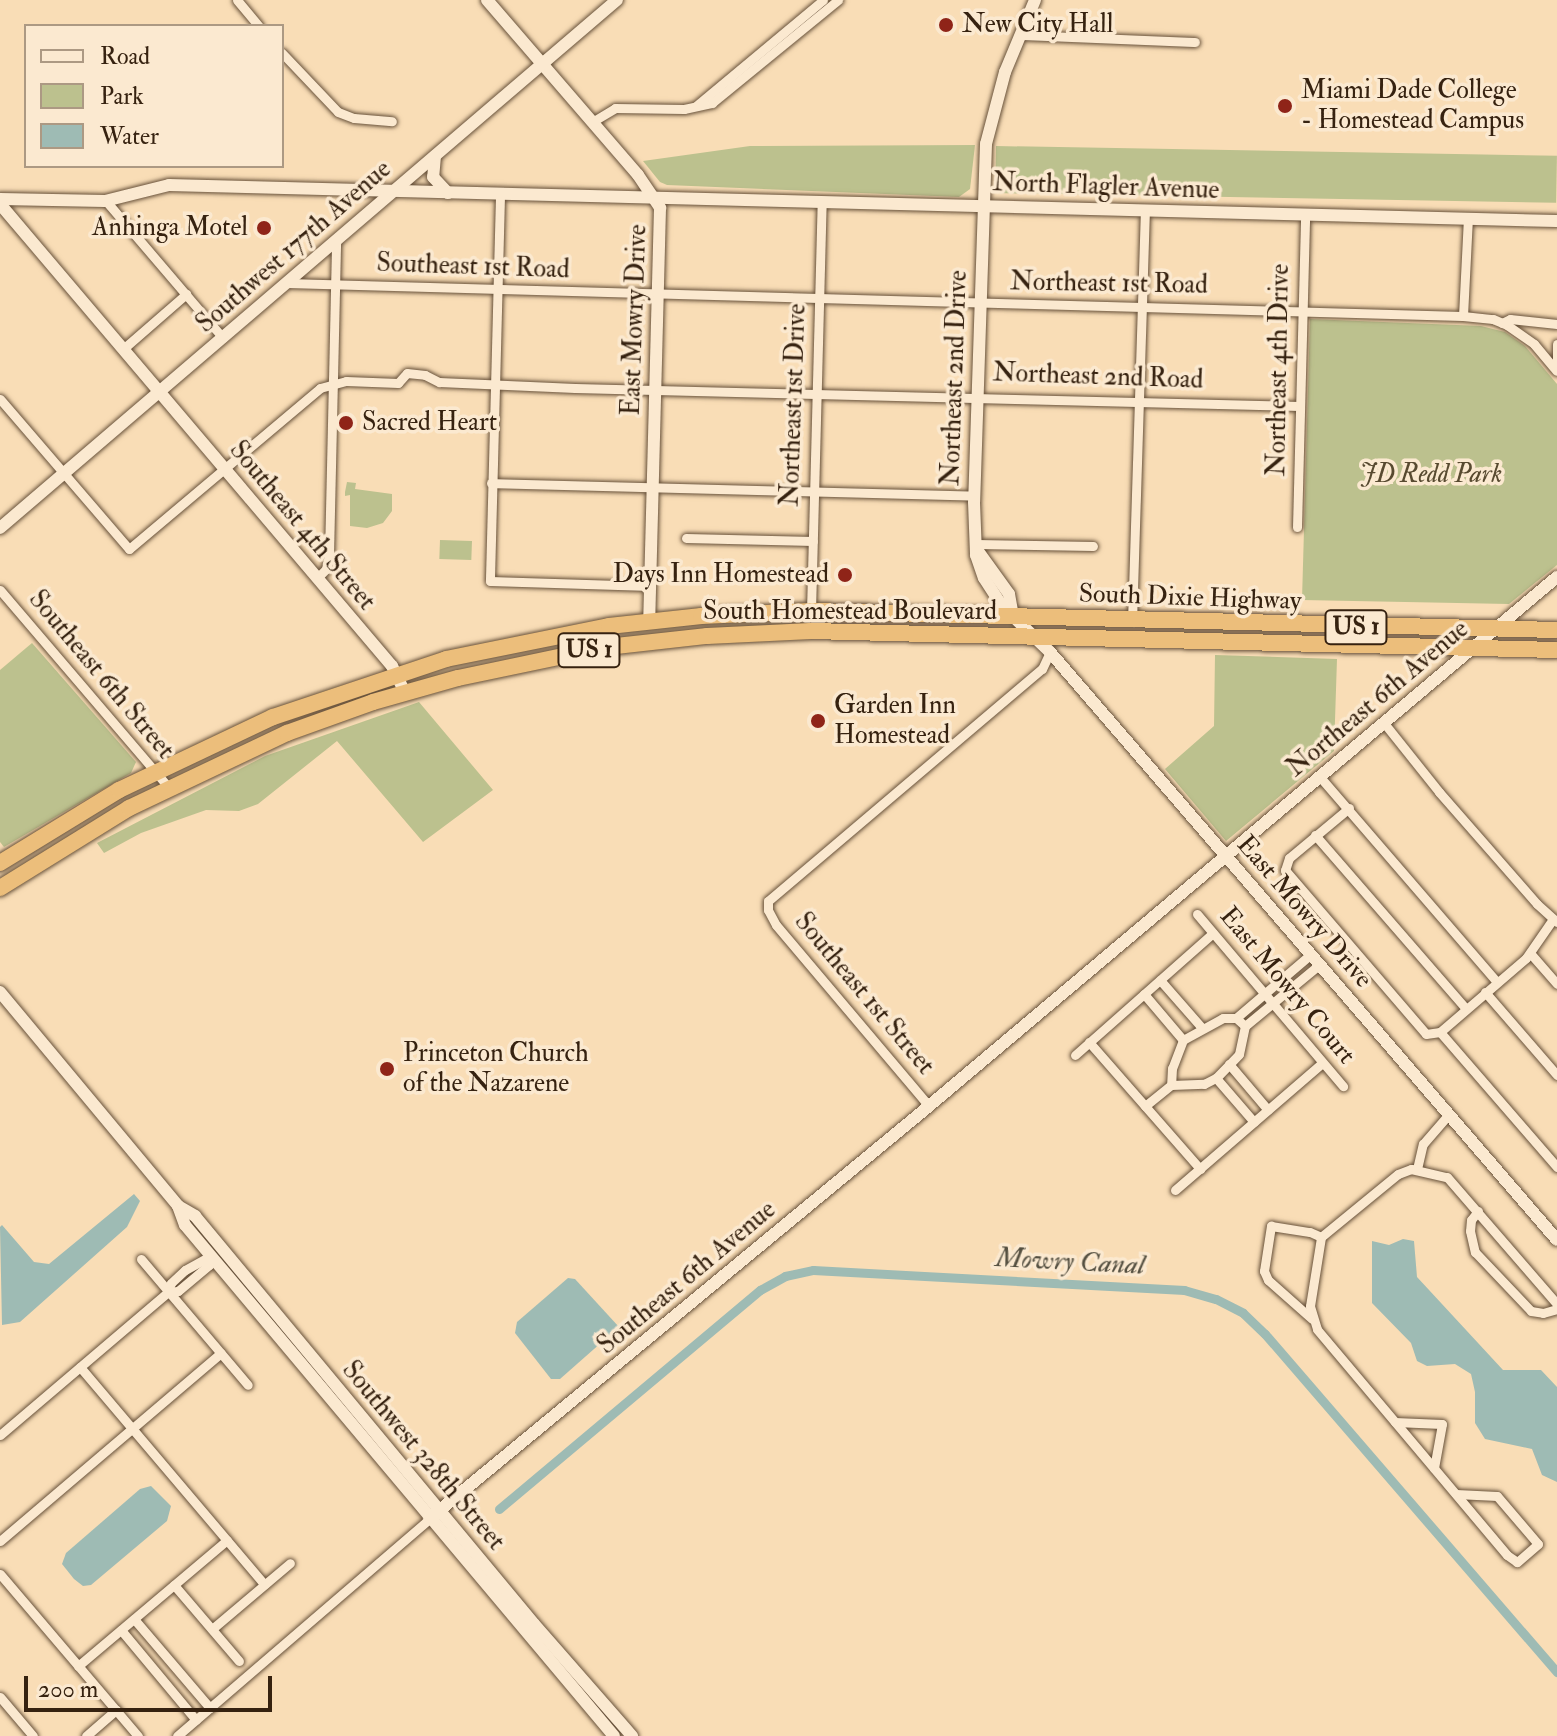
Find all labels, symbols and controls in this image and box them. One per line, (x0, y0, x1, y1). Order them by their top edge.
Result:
place label: New City Hall (962, 9, 1113, 41)
marker: New City Hall (937, 16, 955, 34)
legend (24, 24, 284, 168)
text: Road (100, 41, 150, 72)
place label: Miami Dade College - Homestead Campus (1301, 75, 1524, 136)
text: Park (100, 81, 144, 112)
marker: Miami Dade College - Homestead Campus (1276, 97, 1294, 115)
text: Water (100, 121, 159, 152)
street label: Southwest 177th Avenue (190, 154, 398, 340)
street label: North Flagler Avenue (992, 167, 1220, 207)
place label: Anhinga Motel (92, 212, 248, 244)
marker: Anhinga Motel (255, 219, 273, 237)
street label: East Mowry Drive (616, 224, 654, 416)
street label: Southeast 1st Road (376, 248, 570, 286)
street label: Northeast 4th Drive (1262, 264, 1296, 476)
street label: Northeast 1st Road (1010, 267, 1208, 301)
street label: Northeast 2nd Drive (936, 270, 974, 486)
street label: Northeast 1st Drive (775, 303, 813, 507)
street label: Northeast 2nd Road (992, 358, 1204, 396)
place label: Sacred Heart (362, 407, 497, 439)
marker: Sacred Heart (337, 414, 355, 432)
street label: Southeast 4th Street (222, 435, 382, 617)
park label: JD Redd Park (1360, 459, 1502, 491)
place label: Days Inn Homestead (613, 559, 829, 591)
marker: Days Inn Homestead (836, 566, 854, 584)
street label: South Dixie Highway (1078, 579, 1302, 617)
street label: Southeast 6th Street (22, 585, 180, 765)
street label: South Homestead Boulevard (703, 596, 997, 628)
road number: US 1 (1324, 607, 1388, 647)
street label: Northeast 6th Avenue (1281, 614, 1475, 784)
road number: US 1 (557, 630, 621, 670)
place label: Garden Inn Homestead (834, 690, 956, 752)
marker: Garden Inn Homestead (809, 712, 827, 730)
street label: East Mowry Drive (1229, 830, 1379, 994)
street label: East Mowry Court (1212, 901, 1362, 1071)
street label: Southeast 1st Street (787, 907, 941, 1081)
place label: Princeton Church of the Nazarene (403, 1038, 589, 1100)
marker: Princeton Church of the Nazarene (378, 1060, 396, 1078)
street label: Southeast 6th Avenue (592, 1194, 782, 1362)
water label: Mowry Canal (995, 1241, 1145, 1283)
street label: Southwest 328th Street (335, 1355, 511, 1557)
scale bar (28, 1660, 276, 1710)
text: 200 m (38, 1674, 98, 1705)

